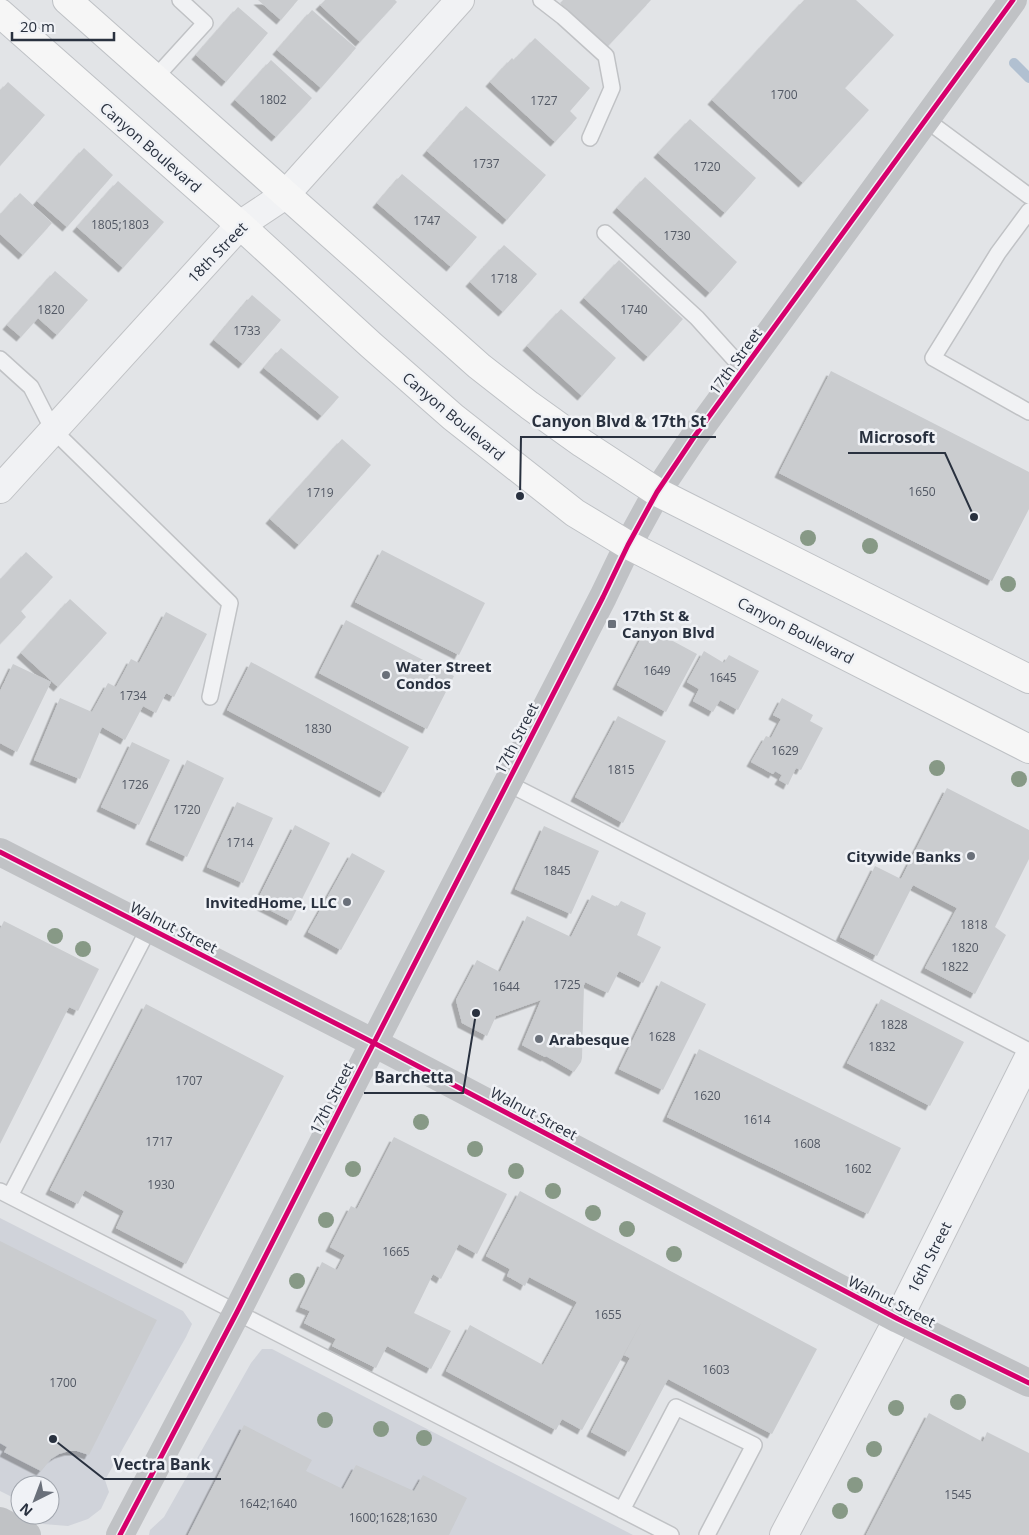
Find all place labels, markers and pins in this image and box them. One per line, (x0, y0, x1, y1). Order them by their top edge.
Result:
callout: Canyon Blvd & 17th St (521, 406, 716, 437)
callout: Microsoft (848, 422, 945, 453)
place label: 17th St & Canyon Blvd (622, 605, 715, 642)
marker: 17th St & Canyon Blvd (606, 618, 618, 630)
place label: Water Street Condos (396, 656, 492, 693)
marker: Water Street Condos (380, 669, 392, 681)
place label: Citywide Banks (846, 846, 961, 866)
marker: Citywide Banks (965, 850, 977, 862)
place label: InvitedHome, LLC (205, 892, 337, 912)
marker: InvitedHome, LLC (341, 896, 353, 908)
place label: Arabesque (549, 1029, 629, 1049)
marker: Arabesque (533, 1033, 545, 1045)
callout: Barchetta (364, 1062, 463, 1093)
callout: Vectra Bank (104, 1448, 221, 1479)

